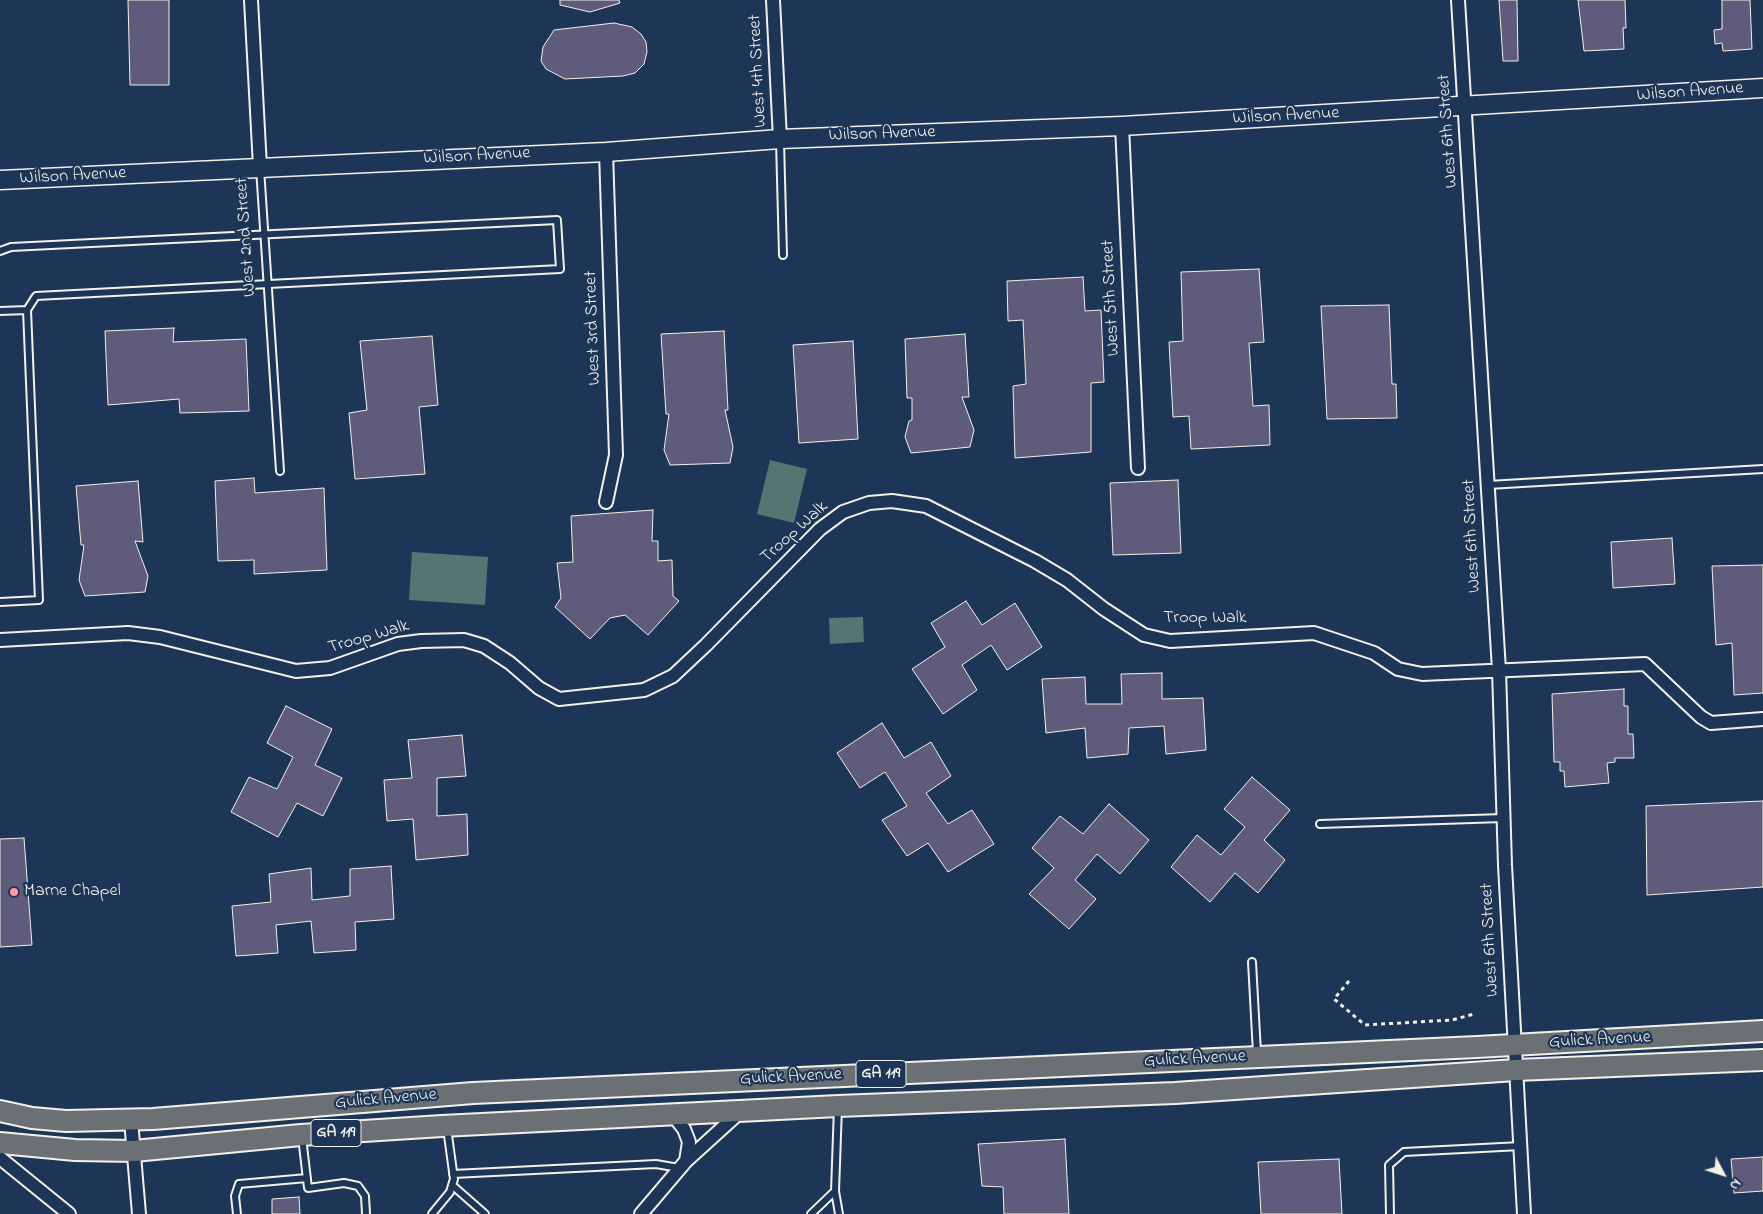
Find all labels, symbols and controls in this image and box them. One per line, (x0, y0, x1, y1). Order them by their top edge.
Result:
street label: West 4th Street (745, 14, 773, 128)
street label: West 6th Street (1434, 73, 1464, 189)
street label: Wilson Avenue (1636, 79, 1744, 107)
street label: Wilson Avenue (1232, 103, 1340, 131)
street label: Wilson Avenue (828, 122, 936, 148)
street label: Wilson Avenue (423, 143, 531, 171)
street label: Wilson Avenue (19, 163, 127, 191)
street label: West 2nd Street (232, 177, 262, 297)
street label: West 5th Street (1098, 239, 1126, 357)
street label: West 3rd Street (581, 270, 607, 386)
street label: West 6th Street (1459, 478, 1487, 594)
street label: Troop Walk (757, 497, 833, 569)
street label: Troop Walk (1163, 608, 1247, 630)
street label: Troop Walk (326, 616, 412, 660)
place label: Marne Chapel (24, 881, 121, 903)
street label: West 6th Street (1477, 882, 1505, 998)
marker: Marne Chapel (8, 886, 20, 898)
street label: Gulick Avenue (1549, 1028, 1651, 1054)
street label: Gulick Avenue (1144, 1047, 1246, 1073)
road number: GA 119 (856, 1060, 906, 1088)
street label: Gulick Avenue (740, 1065, 842, 1091)
street label: Gulick Avenue (334, 1085, 438, 1115)
road number: GA 119 (311, 1120, 361, 1146)
north arrow (1698, 1149, 1748, 1199)
text: N (1724, 1174, 1746, 1194)

